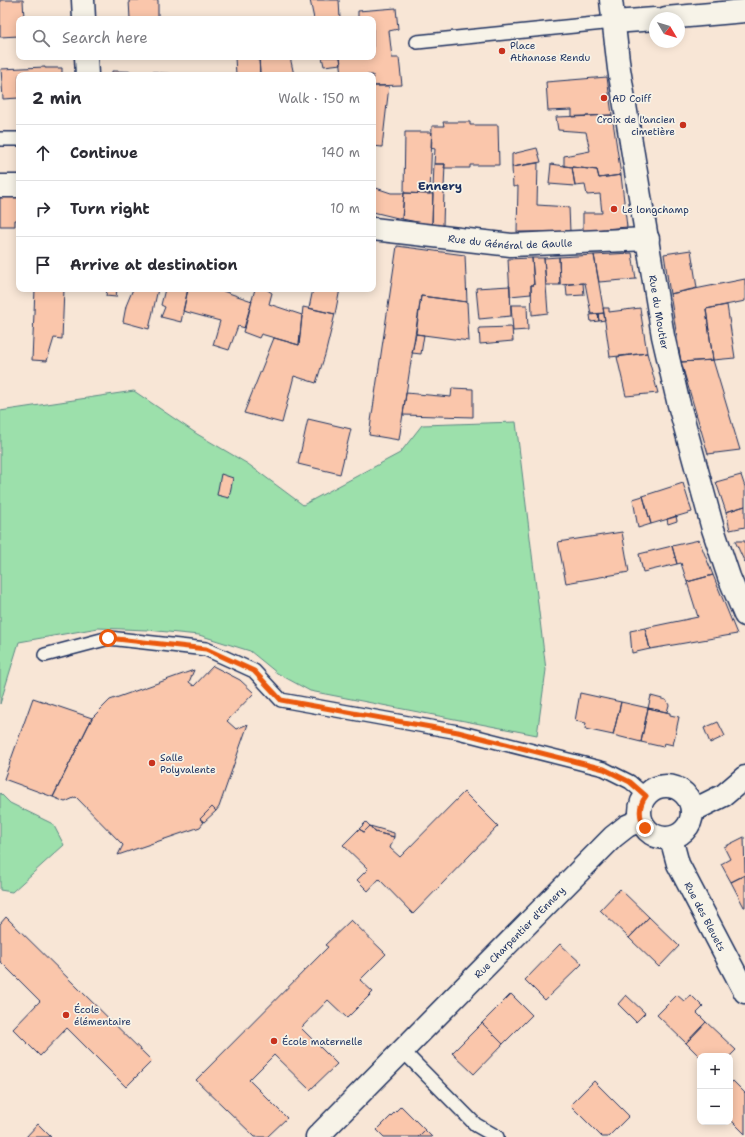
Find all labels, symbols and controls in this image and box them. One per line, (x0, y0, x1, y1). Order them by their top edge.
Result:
north arrow (649, 12, 685, 48)
search box (16, 16, 376, 60)
icon: search (30, 27, 52, 49)
text: Search here (62, 28, 148, 48)
place label: Place Athanase Rendu (510, 39, 590, 64)
marker: Place Athanase Rendu (497, 46, 507, 56)
text: 2 min (32, 87, 82, 109)
text: Walk · 150 m (278, 90, 360, 107)
place label: AD Coiff (612, 92, 652, 105)
marker: AD Coiff (599, 93, 609, 103)
place label: Croix de l'ancien cimetière (597, 113, 675, 138)
marker: Croix de l'ancien cimetière (678, 120, 688, 130)
icon: ahead (32, 142, 54, 164)
text: Continue (70, 143, 138, 163)
text: 140 m (321, 144, 360, 161)
district label: Ennery (418, 178, 462, 194)
icon: right (32, 198, 54, 220)
text: Turn right (70, 199, 150, 219)
text: 10 m (330, 200, 360, 217)
place label: Le longchamp (622, 203, 689, 216)
marker: Le longchamp (609, 204, 619, 214)
street label: Rue du Général de Gaulle (447, 232, 573, 252)
icon: arrive (32, 254, 54, 276)
text: Arrive at destination (70, 255, 238, 275)
street label: Rue du Moutier (646, 274, 672, 351)
route start (99, 629, 117, 647)
place label: Salle Polyvalente (160, 751, 216, 776)
marker: Salle Polyvalente (147, 758, 157, 768)
route end (636, 819, 654, 837)
street label: Rue des Bleuets (681, 880, 729, 954)
street label: Rue Charpentier d'Ennery (471, 883, 568, 981)
place label: École élémentaire (74, 1003, 131, 1028)
marker: École élémentaire (61, 1010, 71, 1020)
place label: École maternelle (282, 1035, 363, 1048)
marker: École maternelle (269, 1036, 279, 1046)
map controls (697, 1053, 733, 1125)
button: + (697, 1053, 733, 1089)
button: − (697, 1089, 733, 1125)

